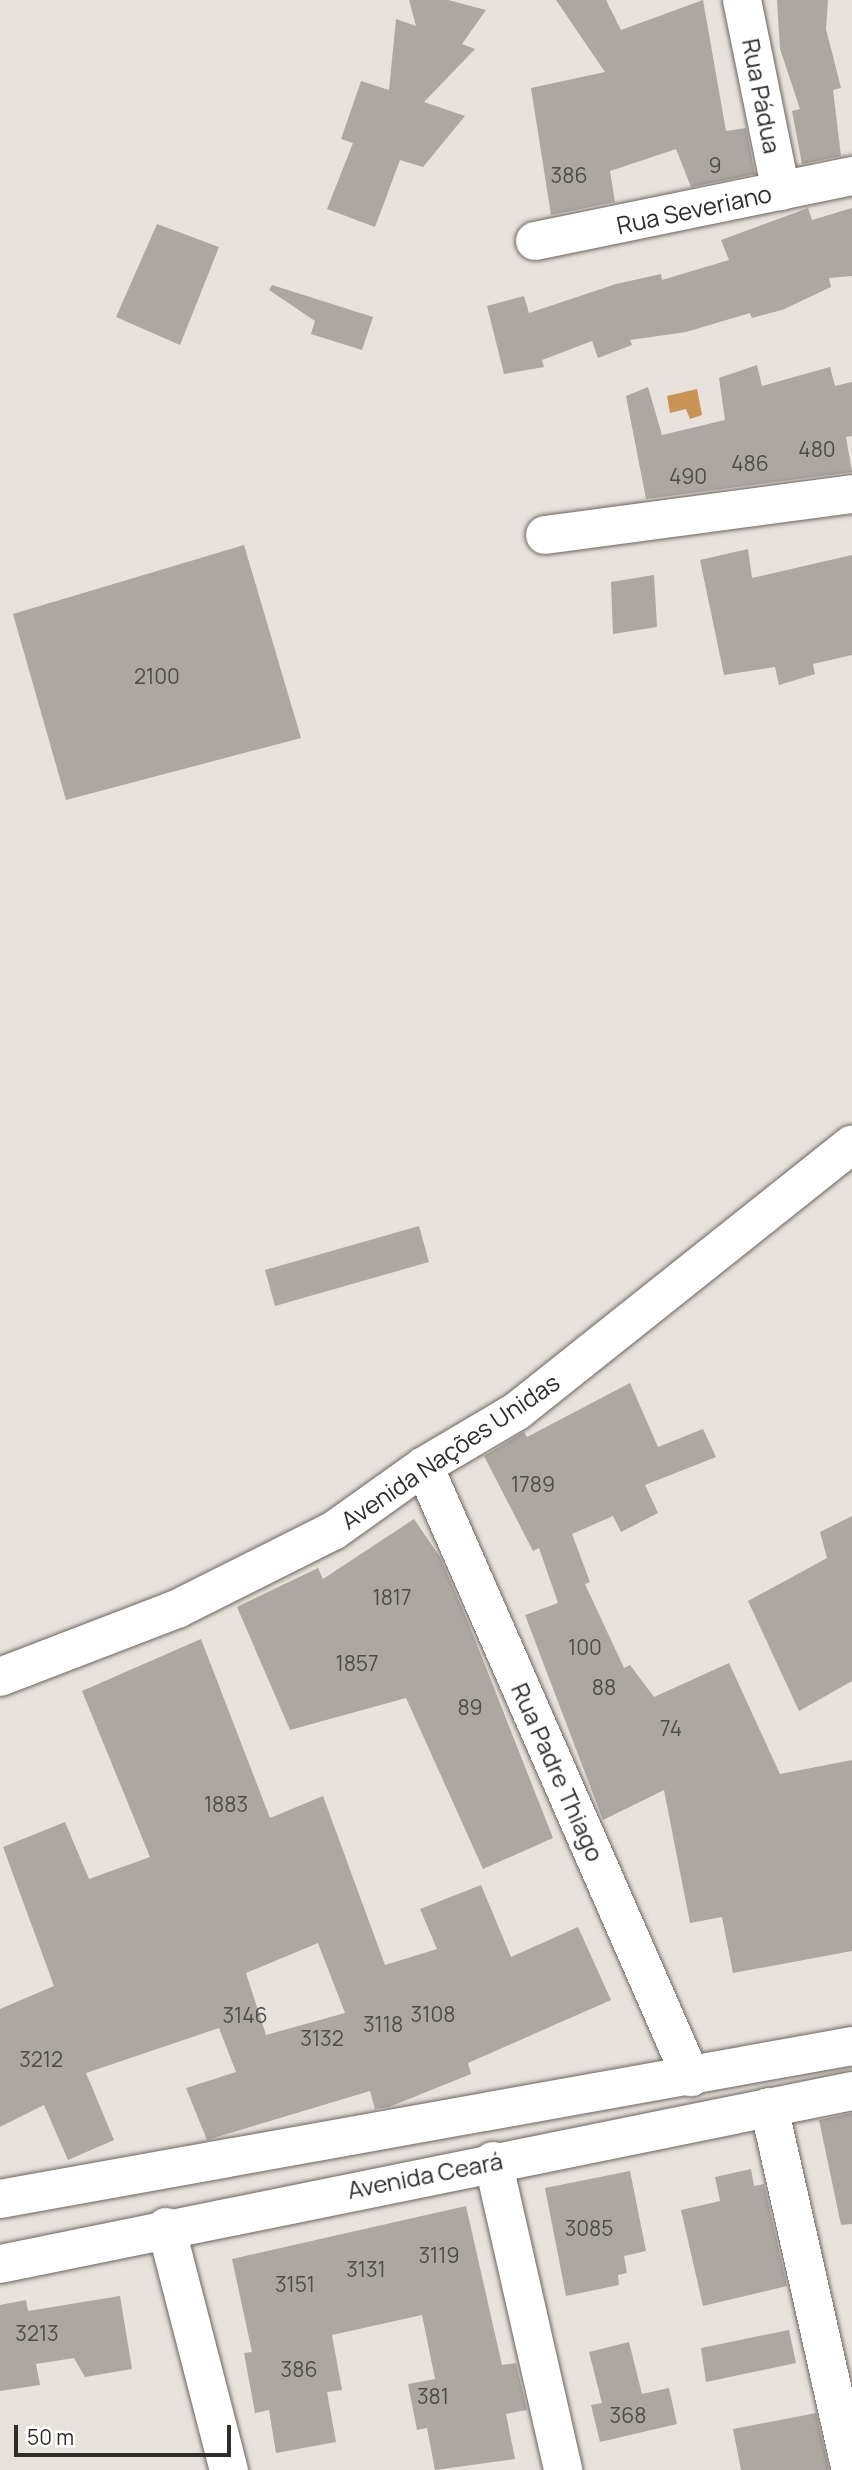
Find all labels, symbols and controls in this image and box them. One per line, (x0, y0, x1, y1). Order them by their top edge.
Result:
street label: Rua Pádua (737, 36, 787, 156)
house number: 9 (708, 152, 722, 178)
house number: 386 (551, 162, 587, 188)
street label: Rua Severiano (614, 179, 774, 239)
house number: 480 (798, 436, 836, 462)
house number: 486 (731, 450, 769, 476)
house number: 490 (669, 463, 707, 489)
house number: 2100 (134, 663, 180, 689)
street label: Avenida Nações Unidas (335, 1367, 565, 1535)
house number: 1789 (511, 1471, 555, 1497)
house number: 1817 (372, 1584, 412, 1610)
house number: 100 (568, 1634, 602, 1660)
house number: 1857 (335, 1650, 379, 1676)
house number: 88 (592, 1674, 616, 1700)
street label: Rua Padre Thiago (506, 1678, 610, 1866)
house number: 89 (457, 1694, 483, 1720)
house number: 74 (660, 1715, 682, 1741)
house number: 1883 (204, 1791, 248, 1817)
house number: 3108 (411, 2001, 455, 2027)
house number: 3146 (222, 2002, 268, 2028)
house number: 3118 (363, 2011, 403, 2037)
house number: 3132 (300, 2025, 344, 2051)
house number: 3212 (19, 2046, 63, 2072)
street label: Avenida Ceará (345, 2146, 505, 2204)
house number: 3085 (565, 2215, 613, 2241)
house number: 3119 (418, 2242, 460, 2268)
house number: 3131 (346, 2256, 386, 2282)
house number: 3151 (275, 2271, 315, 2297)
house number: 3213 (15, 2320, 59, 2346)
house number: 386 (281, 2356, 317, 2382)
house number: 381 (417, 2383, 449, 2409)
house number: 368 (610, 2402, 646, 2428)
scale bar (18, 2410, 234, 2454)
text: 50 m (27, 2423, 74, 2451)

